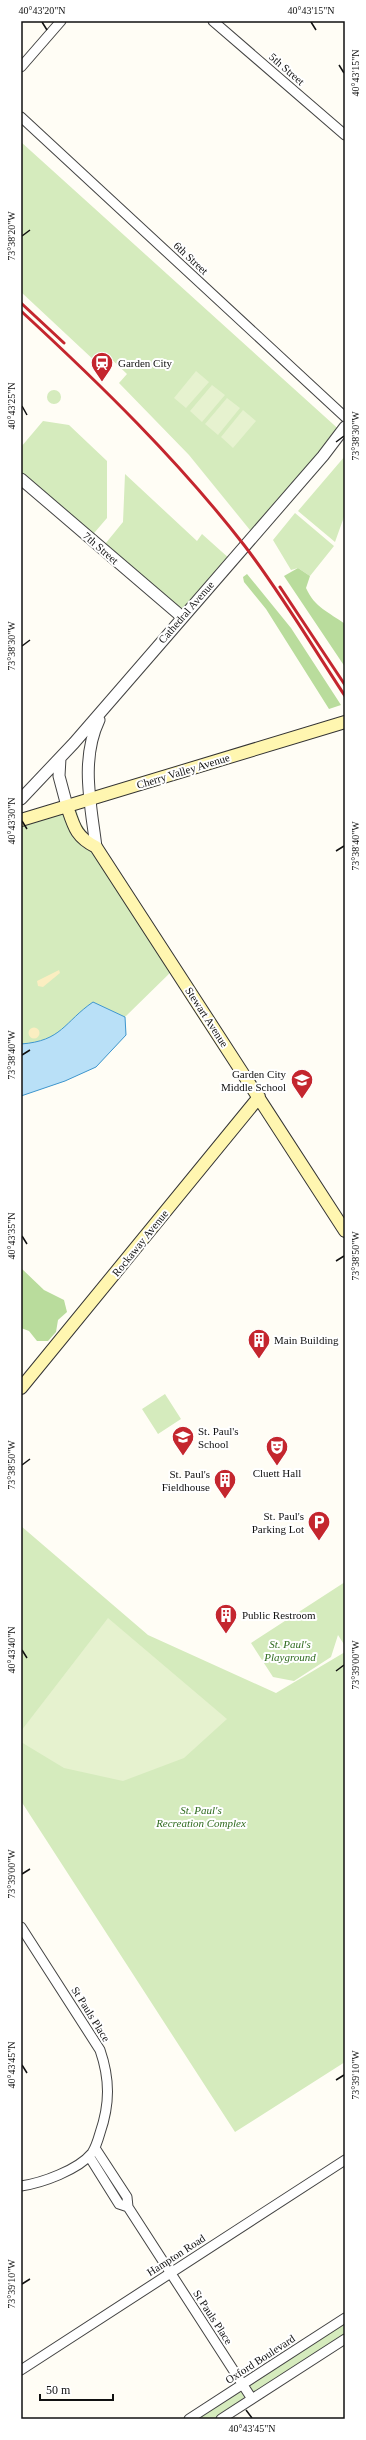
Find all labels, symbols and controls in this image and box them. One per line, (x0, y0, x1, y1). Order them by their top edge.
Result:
text: 40°43'20"N (18, 5, 66, 16)
text: 40°43'15"N (287, 5, 335, 16)
text: 40°43'15"N (350, 49, 361, 97)
street label: 5th Street (267, 51, 307, 87)
text: 73°38'20"W (6, 211, 17, 261)
street label: 6th Street (171, 239, 211, 277)
station icon: Garden City (89, 350, 115, 383)
place label: Garden City (118, 357, 173, 369)
text: 40°43'25"N (6, 382, 17, 430)
text: 73°38'30"W (350, 411, 361, 461)
street label: 7th Street (81, 530, 121, 566)
street label: Cathedral Avenue (156, 578, 216, 645)
text: 73°38'30"W (6, 621, 17, 671)
street label: Cherry Valley Avenue (135, 751, 231, 791)
text: 40°43'30"N (6, 797, 17, 845)
text: 73°38'40"W (350, 821, 361, 871)
street label: Stewart Avenue (183, 985, 231, 1049)
text: 73°38'40"W (6, 1030, 17, 1080)
school or university icon: Garden City Middle School (289, 1067, 315, 1100)
place label: Garden City Middle School (221, 1068, 286, 1093)
street label: Rockaway Avenue (110, 1207, 171, 1279)
text: 40°43'35"N (6, 1212, 17, 1260)
text: 73°38'50"W (350, 1231, 361, 1281)
building icon: Main Building (246, 1327, 272, 1360)
place label: Main Building (274, 1334, 339, 1346)
school or university icon: St. Paul's School (170, 1424, 196, 1457)
place label: St. Paul's School (198, 1425, 239, 1450)
theatre icon: Cluett Hall (264, 1434, 290, 1467)
text: 73°38'50"W (6, 1440, 17, 1490)
building icon: St. Paul's Fieldhouse (212, 1467, 238, 1500)
place label: Cluett Hall (253, 1467, 301, 1479)
place label: St. Paul's Fieldhouse (162, 1468, 210, 1493)
parking icon: St. Paul's Parking Lot (306, 1509, 332, 1542)
place label: St. Paul's Parking Lot (252, 1510, 304, 1535)
building icon: Public Restroom (213, 1602, 239, 1635)
place label: Public Restroom (242, 1609, 316, 1621)
text: 40°43'40"N (6, 1626, 17, 1674)
park label: St. Paul's Playground (263, 1638, 316, 1663)
text: 73°39'00"W (350, 1640, 361, 1690)
park label: St. Paul's Recreation Complex (155, 1804, 246, 1829)
text: 73°39'00"W (6, 1849, 17, 1899)
street label: St Pauls Place (69, 1984, 113, 2044)
text: 40°43'45"N (6, 2041, 17, 2089)
text: 73°39'10"W (350, 2050, 361, 2100)
street label: Hampton Road (145, 2231, 208, 2278)
text: 73°39'10"W (6, 2259, 17, 2309)
street label: St Pauls Place (191, 2288, 235, 2346)
street label: Oxford Boulevard (223, 2332, 297, 2386)
scale bar (40, 2376, 113, 2402)
text: 50 m (46, 2383, 71, 2397)
text: 40°43'45"N (228, 2423, 276, 2434)

